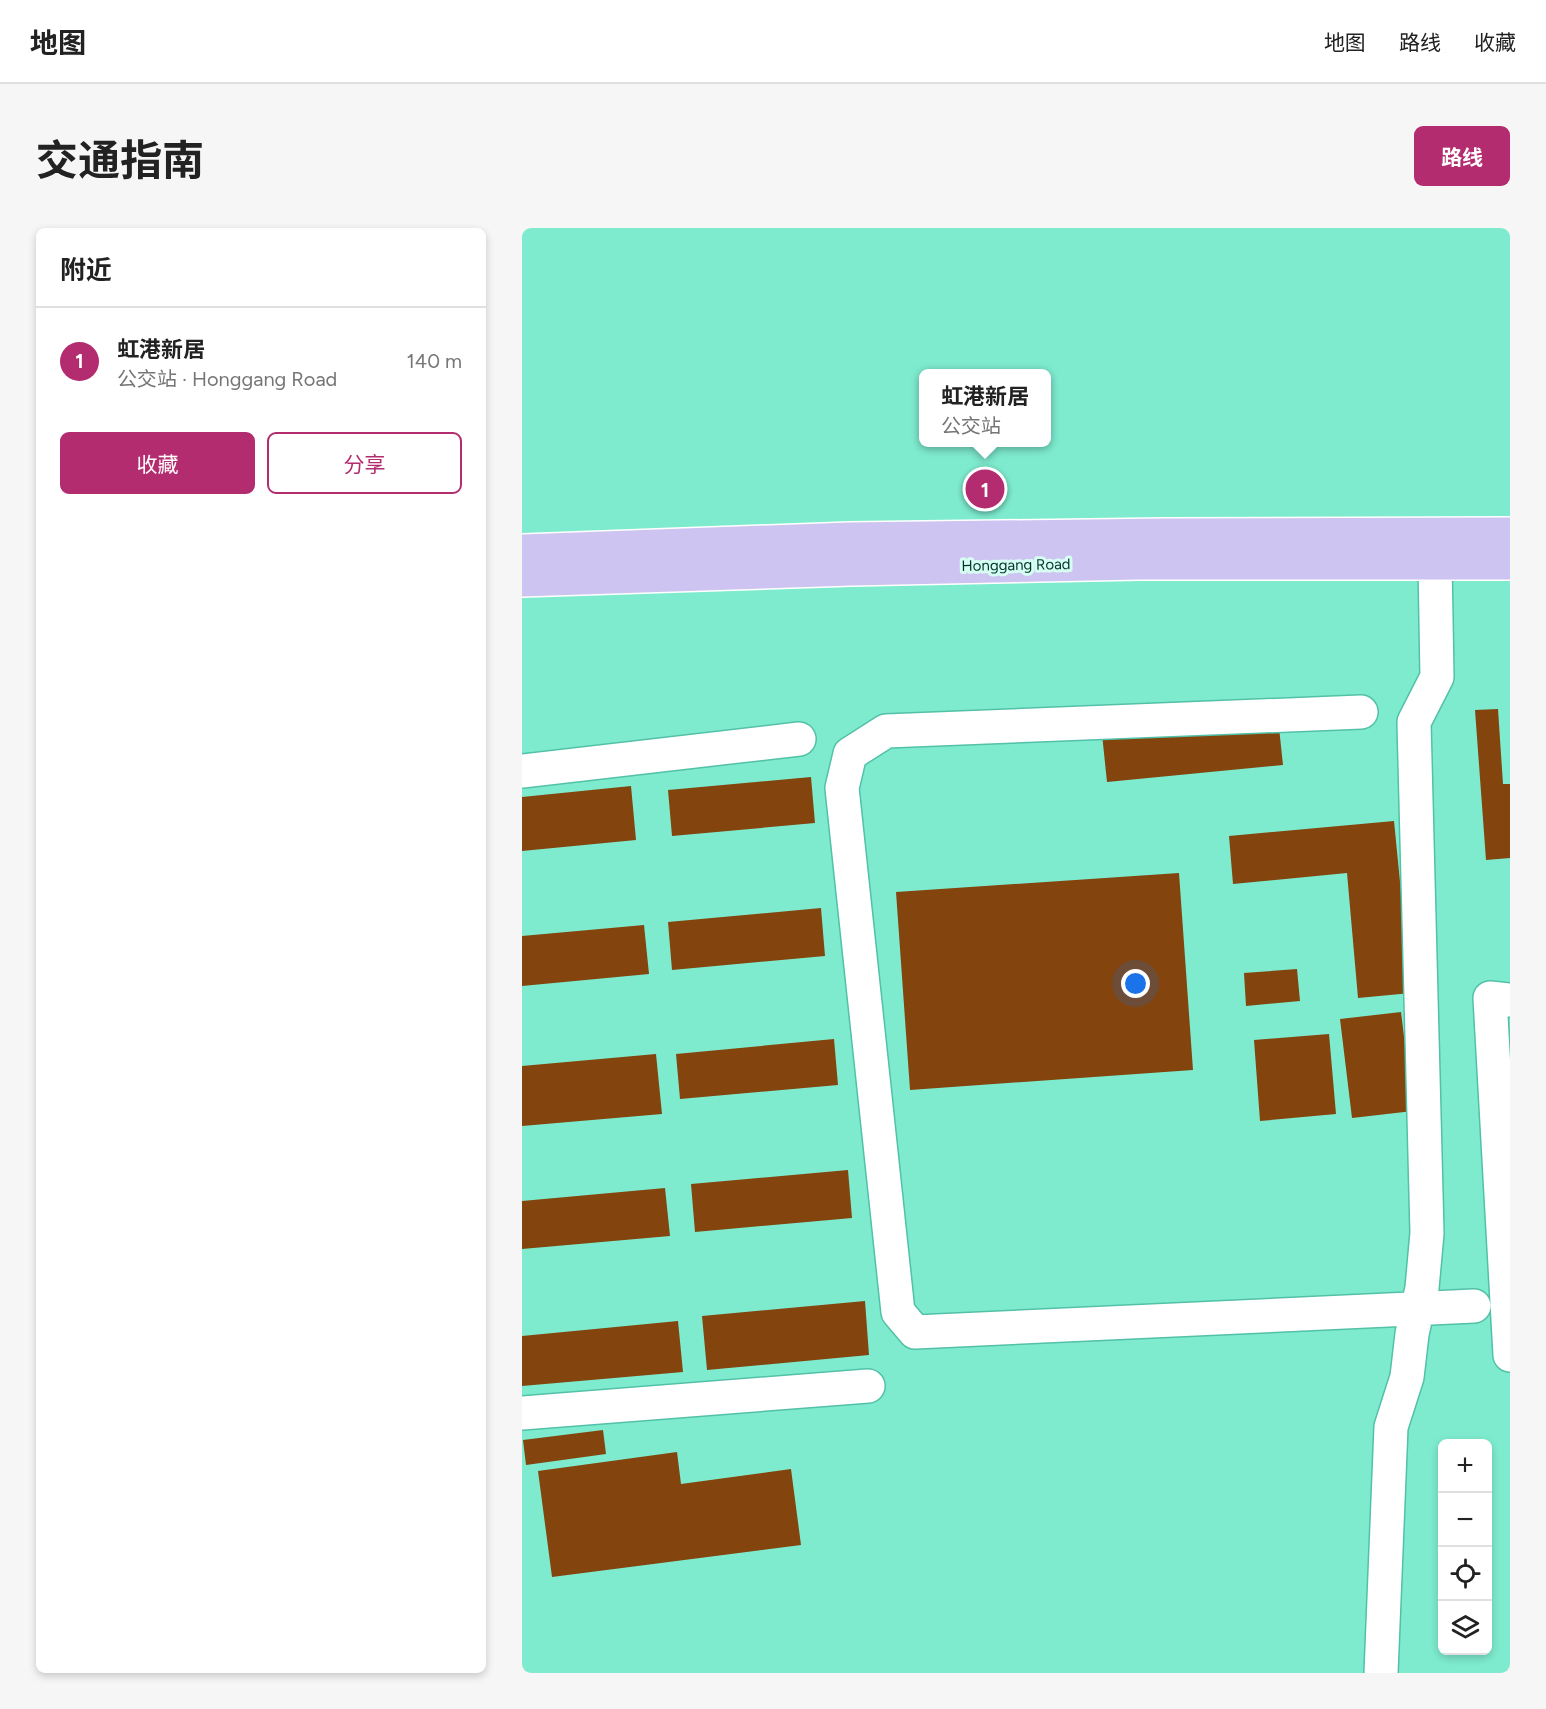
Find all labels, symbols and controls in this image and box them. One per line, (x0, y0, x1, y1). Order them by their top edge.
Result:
text: 地图 (30, 26, 86, 60)
text: 地图 (1324, 30, 1366, 55)
text: 路线 (1399, 30, 1441, 55)
text: 收藏 (1474, 30, 1516, 55)
button: 路线 (1414, 126, 1510, 186)
text: 交通指南 (36, 135, 204, 186)
text: 附近 (60, 254, 112, 286)
text: 虹港新居 (117, 336, 205, 363)
text: 1 (75, 349, 84, 373)
text: 140 m (407, 349, 462, 373)
text: 公交站 · Honggang Road (117, 367, 337, 391)
popup (919, 369, 1051, 447)
text: 虹港新居 (941, 383, 1029, 410)
text: 公交站 (941, 414, 1001, 438)
button: 收藏 (60, 432, 255, 494)
button: 分享 (267, 432, 462, 494)
pin: 1 (966, 466, 1004, 512)
street label: Honggang Road (961, 555, 1071, 575)
your location (1121, 969, 1150, 998)
map controls (1438, 1439, 1492, 1655)
button: + (1438, 1439, 1492, 1493)
button: − (1438, 1493, 1492, 1547)
button: locate (1438, 1547, 1492, 1601)
button: layers (1438, 1601, 1492, 1655)

